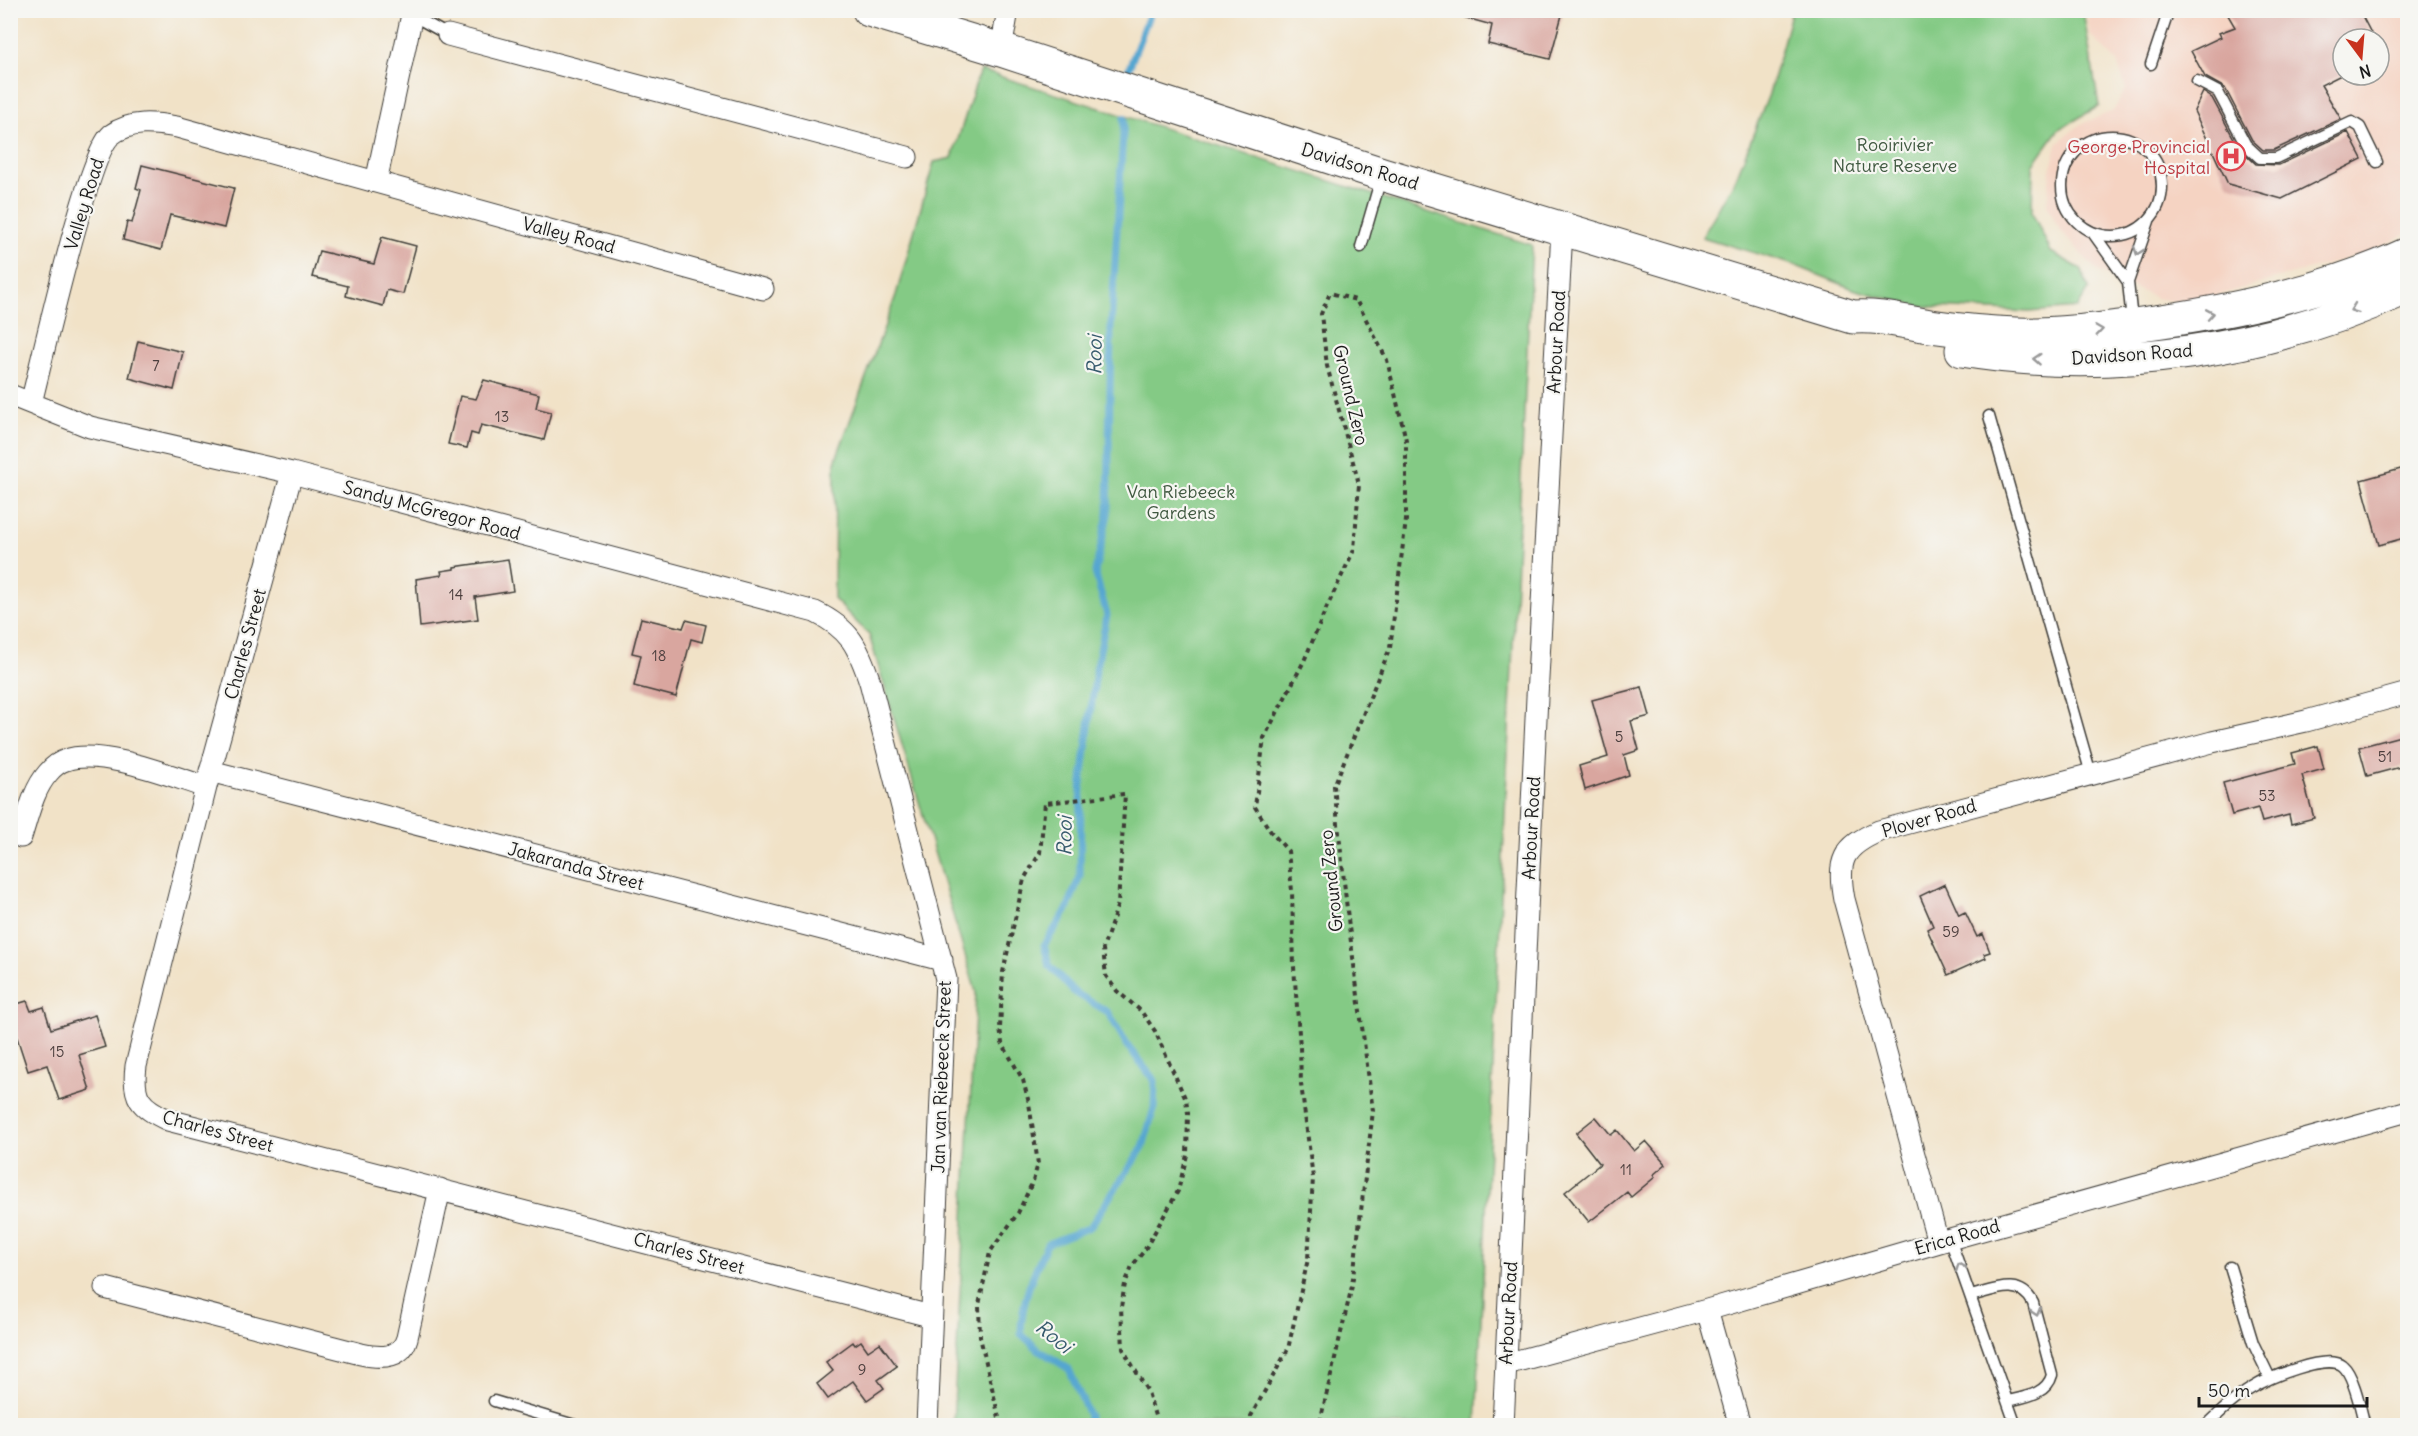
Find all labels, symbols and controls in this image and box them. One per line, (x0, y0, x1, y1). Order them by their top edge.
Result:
north arrow (2331, 27, 2391, 87)
text: N (2357, 60, 2373, 83)
park label: Rooirivier Nature Reserve (1833, 133, 1957, 177)
place label: George Provincial Hospital (2067, 135, 2210, 179)
street label: Davidson Road (1298, 137, 1422, 195)
hospital icon: George Provincial Hospital (2215, 140, 2247, 172)
street label: Valley Road (59, 155, 109, 253)
street label: Valley Road (520, 212, 618, 259)
one-way arrow (2132, 245, 2145, 256)
street label: Arbour Road (1542, 289, 1570, 394)
one-way arrow (2349, 302, 2359, 315)
one-way arrow (2205, 309, 2215, 321)
one-way arrow (2094, 324, 2104, 336)
water label: Rooi (1081, 333, 1107, 375)
street label: Davidson Road (2071, 338, 2194, 370)
street label: Ground Zero (1328, 342, 1374, 448)
one-way arrow (2033, 352, 2042, 365)
house number: 7 (152, 356, 160, 375)
house number: 13 (495, 407, 509, 426)
street label: Sandy McGregor Road (341, 475, 524, 545)
park label: Van Riebeeck Gardens (1127, 480, 1235, 524)
house number: 14 (449, 585, 464, 604)
street label: Charles Street (219, 586, 271, 702)
house number: 18 (652, 646, 666, 665)
house number: 5 (1615, 727, 1623, 746)
house number: 51 (2378, 747, 2392, 766)
street label: Arbour Road (1517, 775, 1545, 880)
house number: 53 (2258, 786, 2276, 805)
street label: Plover Road (1879, 793, 1979, 842)
water label: Rooi (1051, 814, 1077, 856)
street label: Ground Zero (1314, 829, 1348, 933)
street label: Jakaranda Street (506, 837, 646, 895)
house number: 59 (1942, 922, 1960, 941)
street label: Jan van Riebeeck Street (926, 980, 956, 1174)
house number: 15 (50, 1042, 64, 1061)
street label: Charles Street (160, 1105, 276, 1157)
house number: 11 (1620, 1160, 1632, 1179)
street label: Erica Road (1912, 1214, 2003, 1260)
street label: Charles Street (631, 1227, 747, 1279)
street label: Arbour Road (1494, 1260, 1522, 1365)
one-way arrow (1955, 1262, 1968, 1273)
one-way arrow (2029, 1306, 2041, 1316)
water label: Rooi (1031, 1314, 1079, 1360)
house number: 9 (858, 1360, 866, 1379)
scale bar (2199, 1370, 2367, 1408)
text: 50 m (2208, 1379, 2250, 1402)

